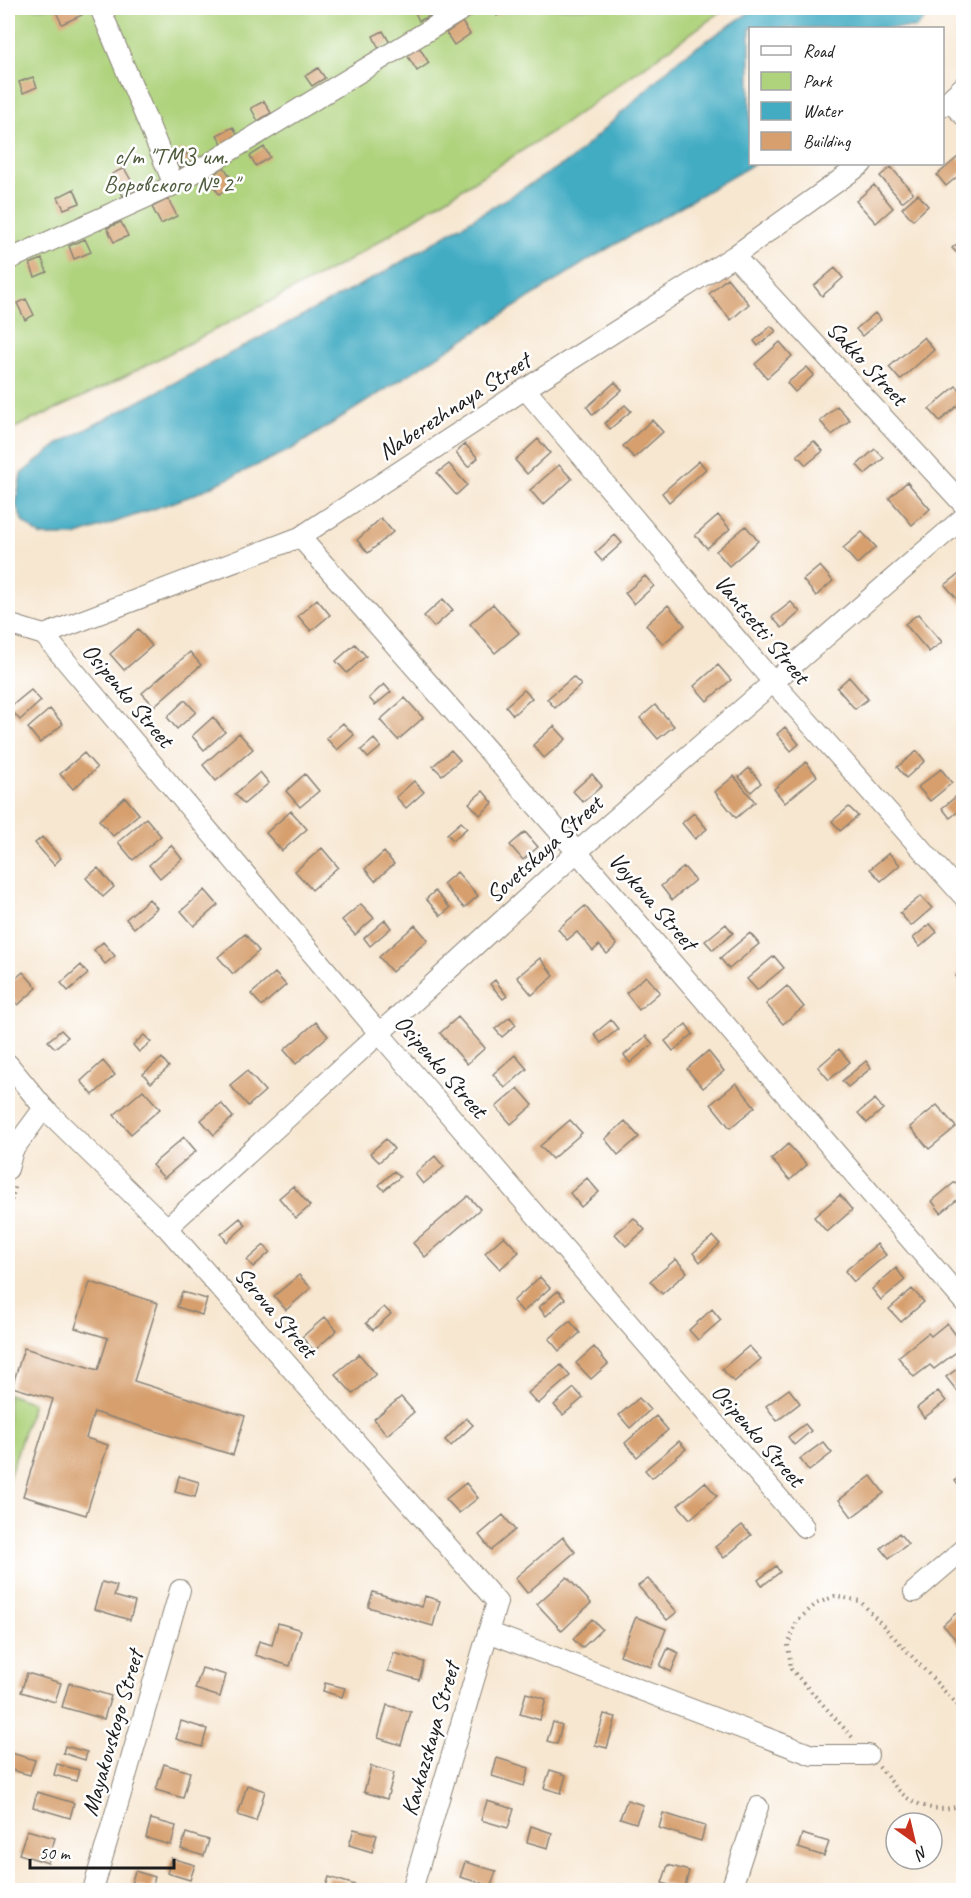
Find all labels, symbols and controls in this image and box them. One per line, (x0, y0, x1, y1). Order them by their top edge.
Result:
legend (749, 27, 944, 165)
text: Road (803, 40, 836, 62)
text: Park (803, 70, 833, 92)
text: Water (803, 100, 844, 122)
text: Building (803, 130, 852, 152)
park label: с/т "ТМЗ им. Воровского № 2" (103, 141, 244, 199)
street label: Sakko Street (820, 314, 915, 413)
street label: Naberezhnaya Street (372, 344, 538, 466)
street label: Vantsetti Street (708, 568, 818, 691)
street label: Osipenko Street (76, 637, 182, 755)
street label: Sovetskaya Street (479, 787, 610, 909)
street label: Voykova Street (602, 846, 706, 959)
street label: Osipenko Street (388, 1008, 495, 1125)
street label: Serova Street (228, 1260, 325, 1365)
street label: Osipenko Street (705, 1377, 812, 1494)
street label: Mayakovskogo Street (74, 1644, 151, 1819)
street label: Kavkazskaya Street (394, 1656, 467, 1819)
north arrow (884, 1811, 944, 1871)
scale bar (30, 1832, 174, 1870)
text: 50 m (39, 1842, 72, 1864)
text: N (910, 1842, 932, 1865)

